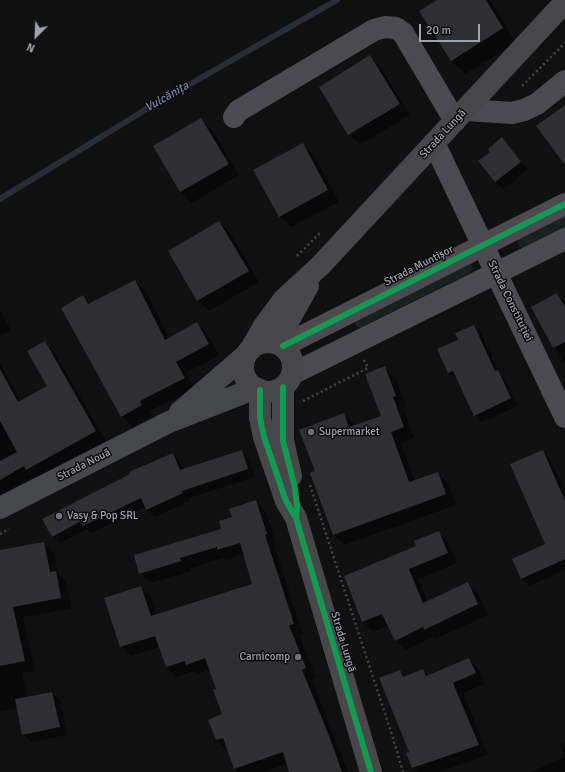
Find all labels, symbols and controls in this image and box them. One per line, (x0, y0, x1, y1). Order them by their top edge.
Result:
north arrow (16, 16, 56, 56)
scale bar (421, 16, 482, 42)
text: 20 m (426, 23, 451, 38)
text: N (25, 40, 37, 55)
water label: Vulcănița (143, 79, 191, 115)
street label: Strada Lungă (417, 107, 469, 161)
street label: Strada Muntișor (382, 243, 456, 289)
street label: Strada Constituției (485, 258, 535, 344)
place label: Supermarket (319, 425, 380, 439)
marker: Supermarket (306, 427, 316, 437)
street label: Strada Nouă (55, 446, 113, 484)
place label: Vasy & Pop SRL (67, 509, 138, 523)
marker: Vasy & Pop SRL (54, 511, 64, 521)
street label: Strada Lungă (328, 610, 358, 674)
place label: Carnicomp (239, 650, 290, 664)
marker: Carnicomp (293, 652, 303, 662)

